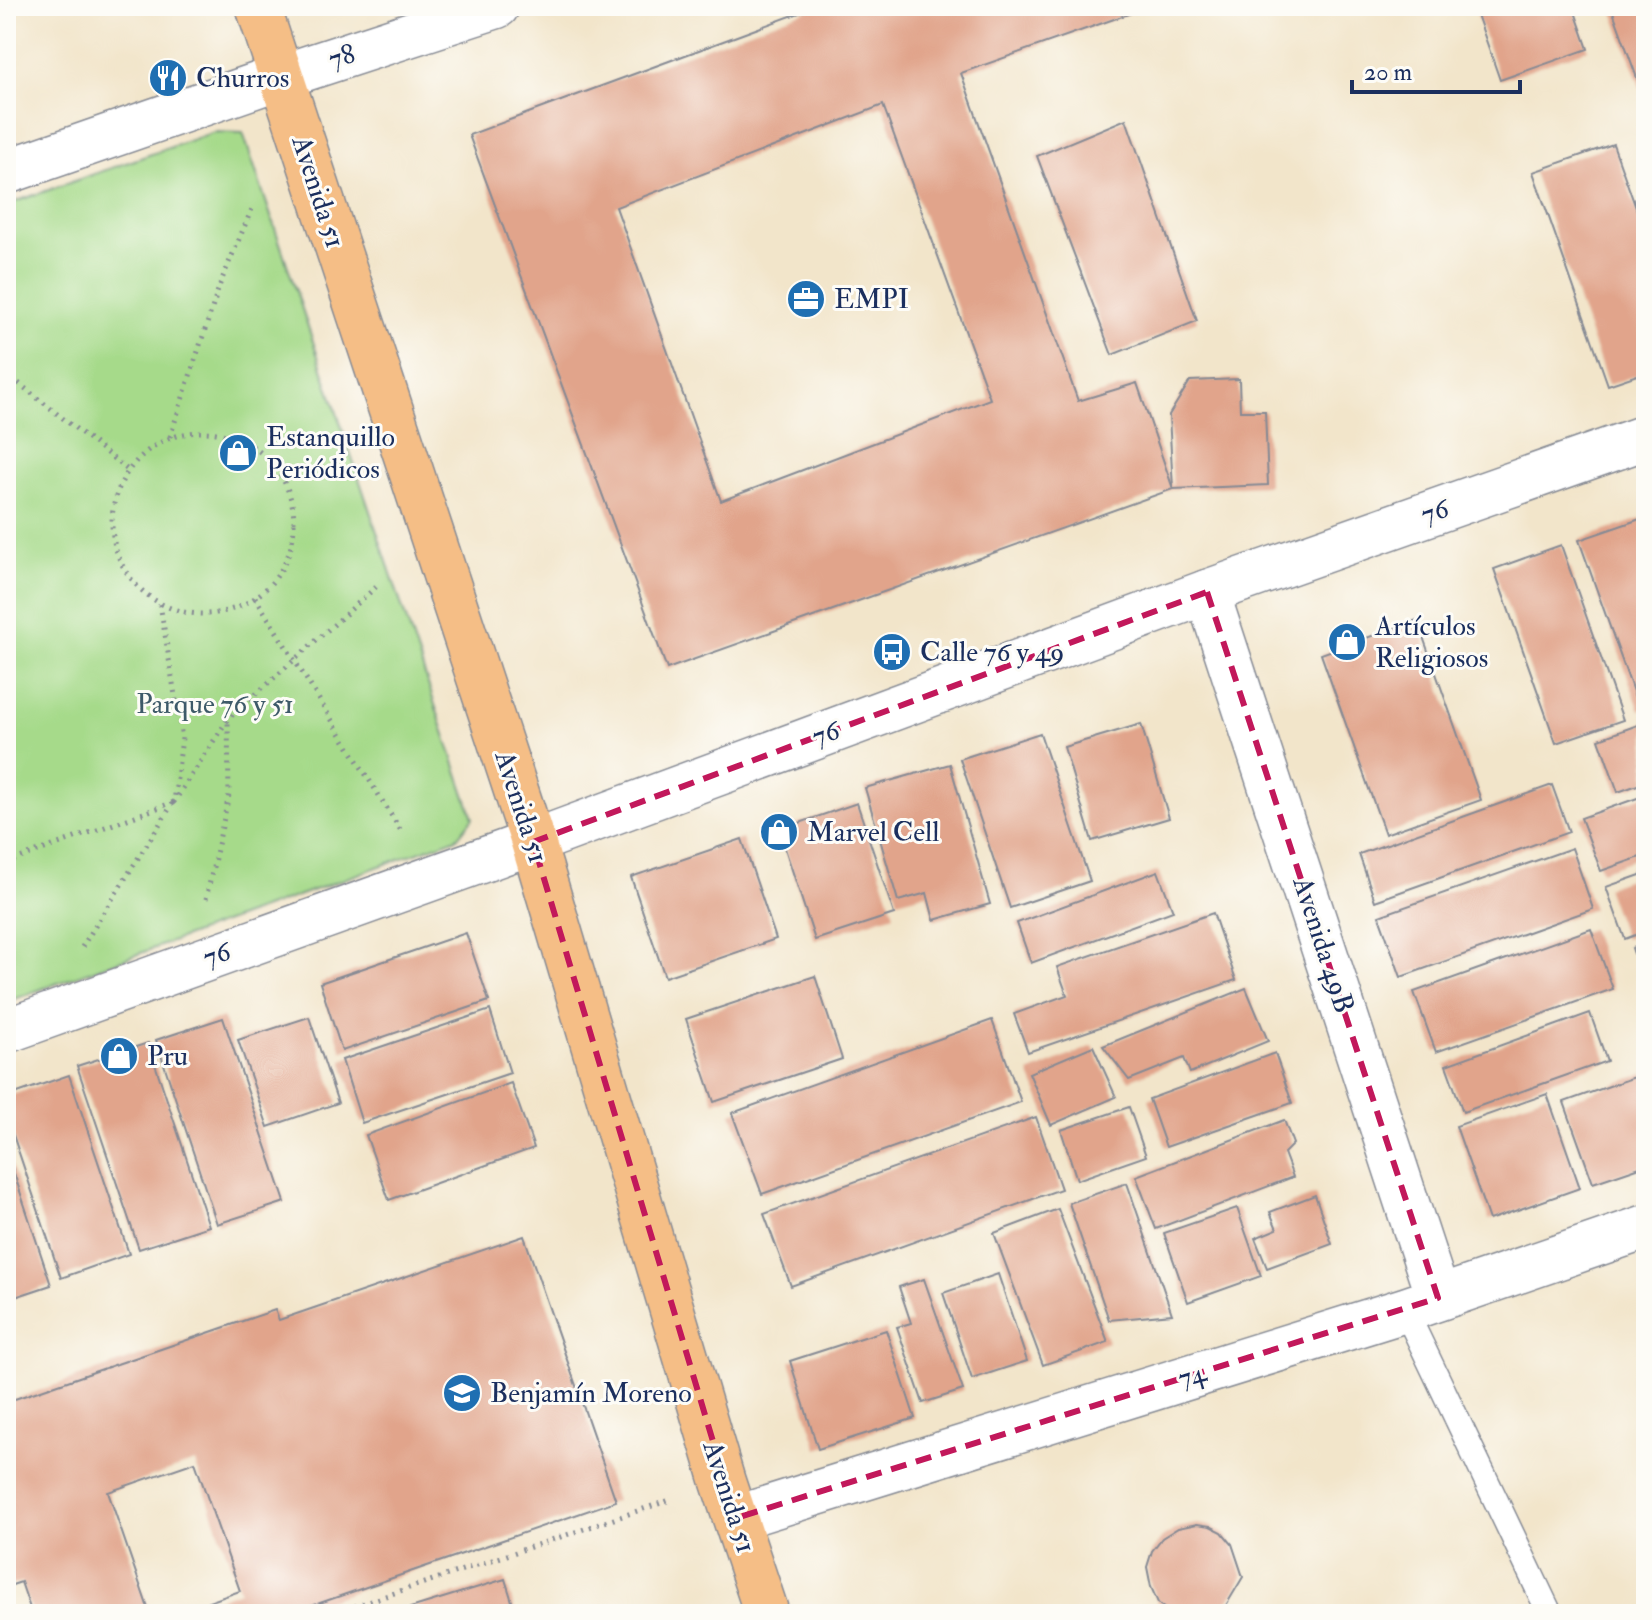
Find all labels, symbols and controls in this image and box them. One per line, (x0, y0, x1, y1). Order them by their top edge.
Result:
street label: 78 (324, 36, 360, 78)
scale bar (1352, 44, 1520, 94)
restaurant icon: Churros (147, 57, 189, 99)
text: 20 m (1364, 57, 1413, 88)
place label: Churros (196, 61, 289, 96)
street label: Avenida 51 (283, 131, 353, 253)
office icon: EMPI (785, 278, 827, 320)
place label: EMPI (834, 282, 909, 317)
place label: Estanquillo Periódicos (266, 420, 395, 487)
shop icon: Estanquillo Periódicos (217, 432, 259, 474)
street label: 76 (1417, 490, 1455, 533)
place label: Artículos Religiosos (1374, 609, 1488, 676)
shop icon: Artículos Religiosos (1326, 621, 1368, 663)
bus stop icon: Calle 76 y 49 (871, 631, 913, 673)
place label: Calle 76 y 49 (920, 635, 1064, 670)
park label: Parque 76 y 51 (136, 687, 294, 722)
street label: 76 (807, 712, 846, 755)
street label: Avenida 51 (486, 746, 556, 868)
shop icon: Marvel Cell (758, 811, 800, 853)
place label: Marvel Cell (807, 815, 939, 850)
street label: Avenida 49B (1284, 871, 1361, 1018)
street label: 76 (198, 933, 237, 976)
shop icon: Pru (98, 1035, 140, 1077)
place label: Pru (147, 1039, 188, 1074)
street label: 74 (1174, 1355, 1212, 1397)
school or university icon: Benjamín Moreno (441, 1372, 483, 1414)
place label: Benjamín Moreno (490, 1376, 692, 1411)
street label: Avenida 51 (694, 1436, 764, 1558)

